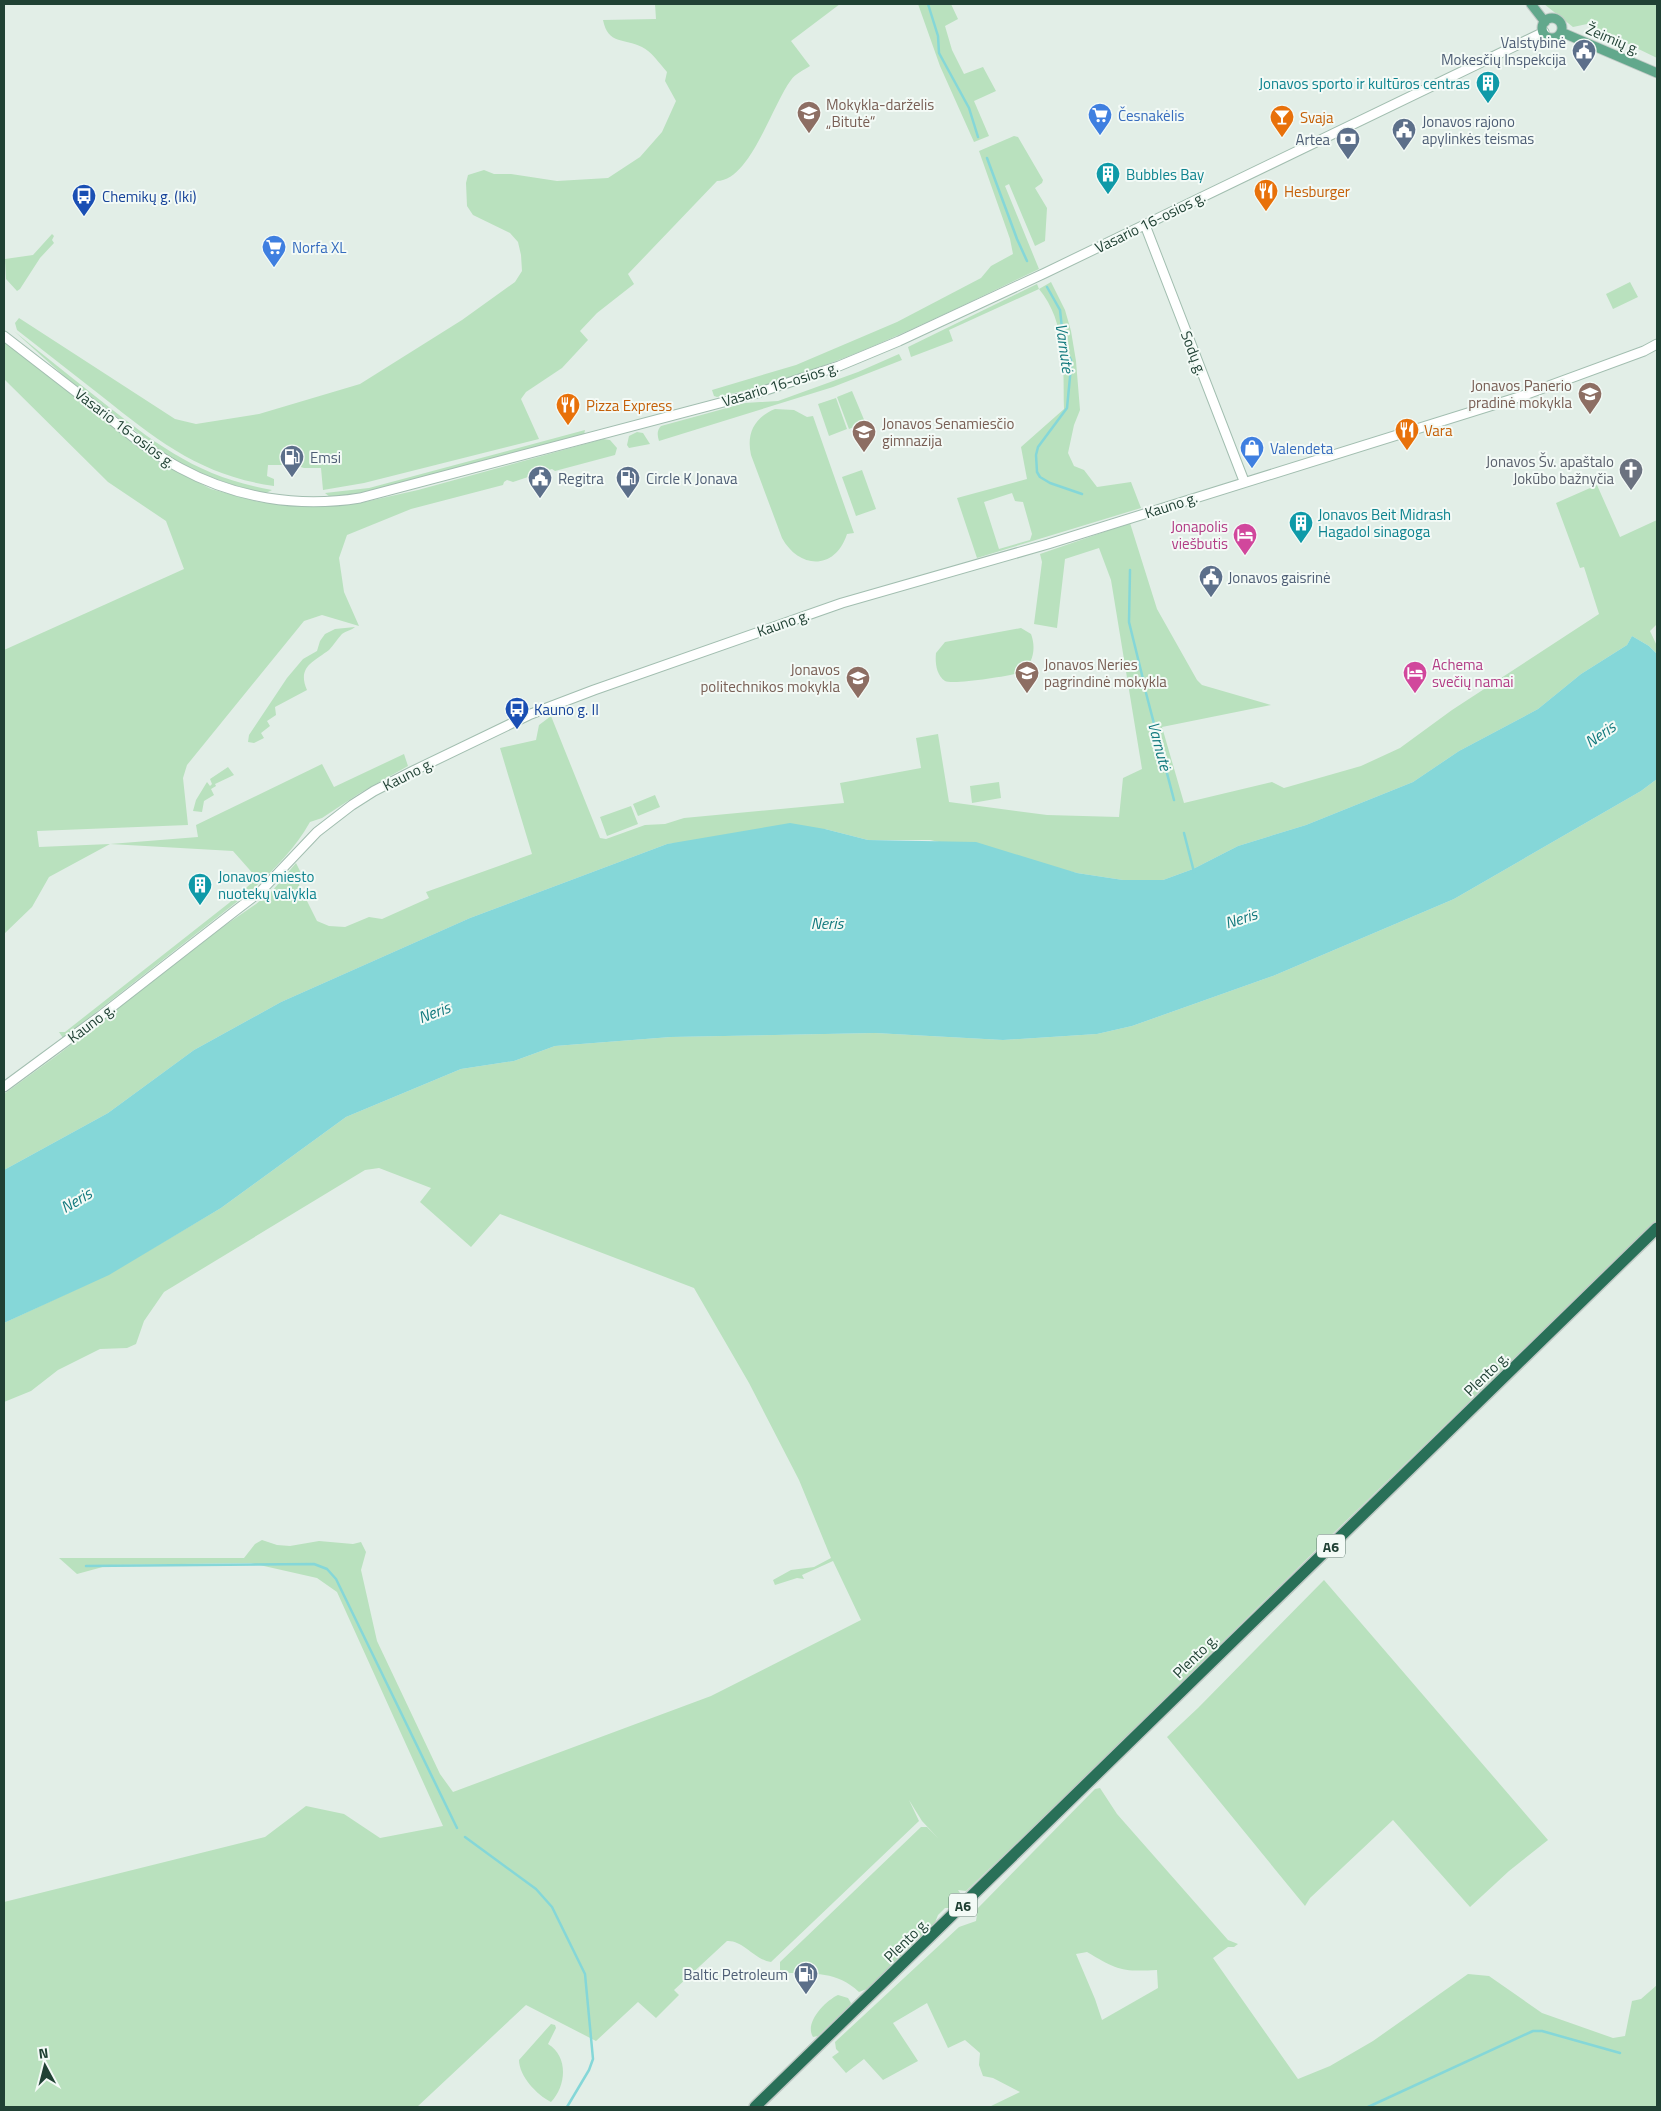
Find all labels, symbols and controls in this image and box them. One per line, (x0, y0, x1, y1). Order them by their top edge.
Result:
street label: Žeimių g. (1582, 17, 1644, 61)
place label: Valstybinė Mokesčių Inspekcija (1441, 31, 1566, 71)
public building icon: Valstybinė Mokesčių Inspekcija (1571, 38, 1597, 72)
building icon: Jonavos sporto ir kultūros centras (1475, 70, 1501, 104)
place label: Jonavos sporto ir kultūros centras (1259, 72, 1470, 95)
place label: Mokykla-darželis „Bitutė“ (826, 93, 934, 133)
school or university icon: Mokykla-darželis „Bitutė“ (796, 100, 822, 134)
supermarket icon: Česnakėlis (1087, 102, 1113, 136)
place label: Česnakėlis (1118, 104, 1184, 127)
bar icon: Svaja (1269, 104, 1295, 138)
place label: Svaja (1300, 106, 1334, 129)
place label: Jonavos rajono apylinkės teismas (1422, 110, 1534, 150)
public building icon: Jonavos rajono apylinkės teismas (1391, 117, 1417, 151)
bank icon: Artea (1335, 126, 1361, 160)
place label: Artea (1296, 128, 1330, 151)
building icon: Bubbles Bay (1095, 161, 1121, 195)
place label: Bubbles Bay (1126, 163, 1204, 186)
restaurant icon: Hesburger (1253, 178, 1279, 212)
place label: Hesburger (1284, 180, 1350, 203)
bus stop icon: Chemikų g. (Iki) (71, 183, 97, 217)
place label: Chemikų g. (Iki) (102, 185, 196, 208)
street label: Vasario 16-osios g. (1091, 185, 1209, 259)
supermarket icon: Norfa XL (261, 234, 287, 268)
place label: Norfa XL (292, 236, 347, 259)
water label: Varnutė (1050, 322, 1081, 376)
street label: Sodų g. (1175, 327, 1213, 379)
street label: Vasario 16-osios g. (719, 355, 841, 413)
place label: Jonavos Panerio pradinė mokykla (1468, 374, 1572, 414)
school or university icon: Jonavos Panerio pradinė mokykla (1577, 381, 1603, 415)
street label: Vasario 16-osios g. (70, 382, 180, 474)
restaurant icon: Pizza Express (555, 392, 581, 426)
place label: Pizza Express (586, 394, 672, 417)
place label: Jonavos Senamiesčio gimnazija (882, 412, 1014, 452)
restaurant icon: Vara (1394, 417, 1420, 451)
school or university icon: Jonavos Senamiesčio gimnazija (851, 419, 877, 453)
place label: Vara (1424, 419, 1453, 442)
shop icon: Valendeta (1239, 435, 1265, 469)
place label: Valendeta (1270, 437, 1334, 460)
fuel station icon: Emsi (279, 444, 305, 478)
place label: Emsi (310, 446, 341, 469)
place label: Jonavos Šv. apaštalo Jokūbo bažnyčia (1486, 450, 1614, 490)
church icon: Jonavos Šv. apaštalo Jokūbo bažnyčia (1618, 457, 1644, 491)
public building icon: Regitra (527, 465, 553, 499)
fuel station icon: Circle K Jonava (615, 465, 641, 499)
place label: Regitra (558, 467, 604, 490)
place label: Circle K Jonava (646, 467, 738, 490)
street label: Kauno g. (1142, 486, 1200, 524)
place label: Jonavos Beit Midrash Hagadol sinagoga (1318, 503, 1451, 543)
building icon: Jonavos Beit Midrash Hagadol sinagoga (1288, 510, 1314, 544)
place label: Jonapolis viešbutis (1171, 515, 1228, 555)
hotel icon: Jonapolis viešbutis (1232, 522, 1258, 556)
public building icon: Jonavos gaisrinė (1198, 564, 1224, 598)
place label: Jonavos gaisrinė (1228, 566, 1331, 589)
street label: Kauno g. (754, 603, 812, 643)
place label: Jonavos Neries pagrindinė mokykla (1044, 653, 1167, 693)
place label: Achema svečių namai (1432, 653, 1514, 693)
place label: Jonavos politechnikos mokykla (700, 658, 840, 698)
school or university icon: Jonavos Neries pagrindinė mokykla (1014, 660, 1040, 694)
hotel icon: Achema svečių namai (1402, 660, 1428, 694)
school or university icon: Jonavos politechnikos mokykla (845, 665, 871, 699)
bus stop icon: Kauno g. II (504, 696, 530, 730)
place label: Kauno g. II (534, 698, 599, 721)
water label: Neris (1580, 714, 1621, 753)
water label: Varnutė (1142, 719, 1178, 775)
street label: Kauno g. (379, 751, 437, 797)
place label: Jonavos miesto nuotekų valykla (218, 865, 317, 905)
building icon: Jonavos miesto nuotekų valykla (187, 872, 213, 906)
water label: Neris (1222, 901, 1261, 934)
water label: Neris (811, 911, 844, 935)
water label: Neris (414, 995, 455, 1029)
street label: Kauno g. (62, 997, 120, 1049)
water label: Neris (56, 1181, 97, 1219)
street label: Plento g. (1458, 1346, 1514, 1402)
road number: A6 (1317, 1534, 1345, 1558)
street label: Plento g. (1167, 1628, 1223, 1684)
road number: A6 (949, 1894, 977, 1916)
street label: Plento g. (878, 1912, 934, 1968)
fuel station icon: Baltic Petroleum (793, 1961, 819, 1995)
place label: Baltic Petroleum (683, 1963, 788, 1986)
north arrow (20, 2041, 70, 2091)
text: N (37, 2042, 49, 2064)

